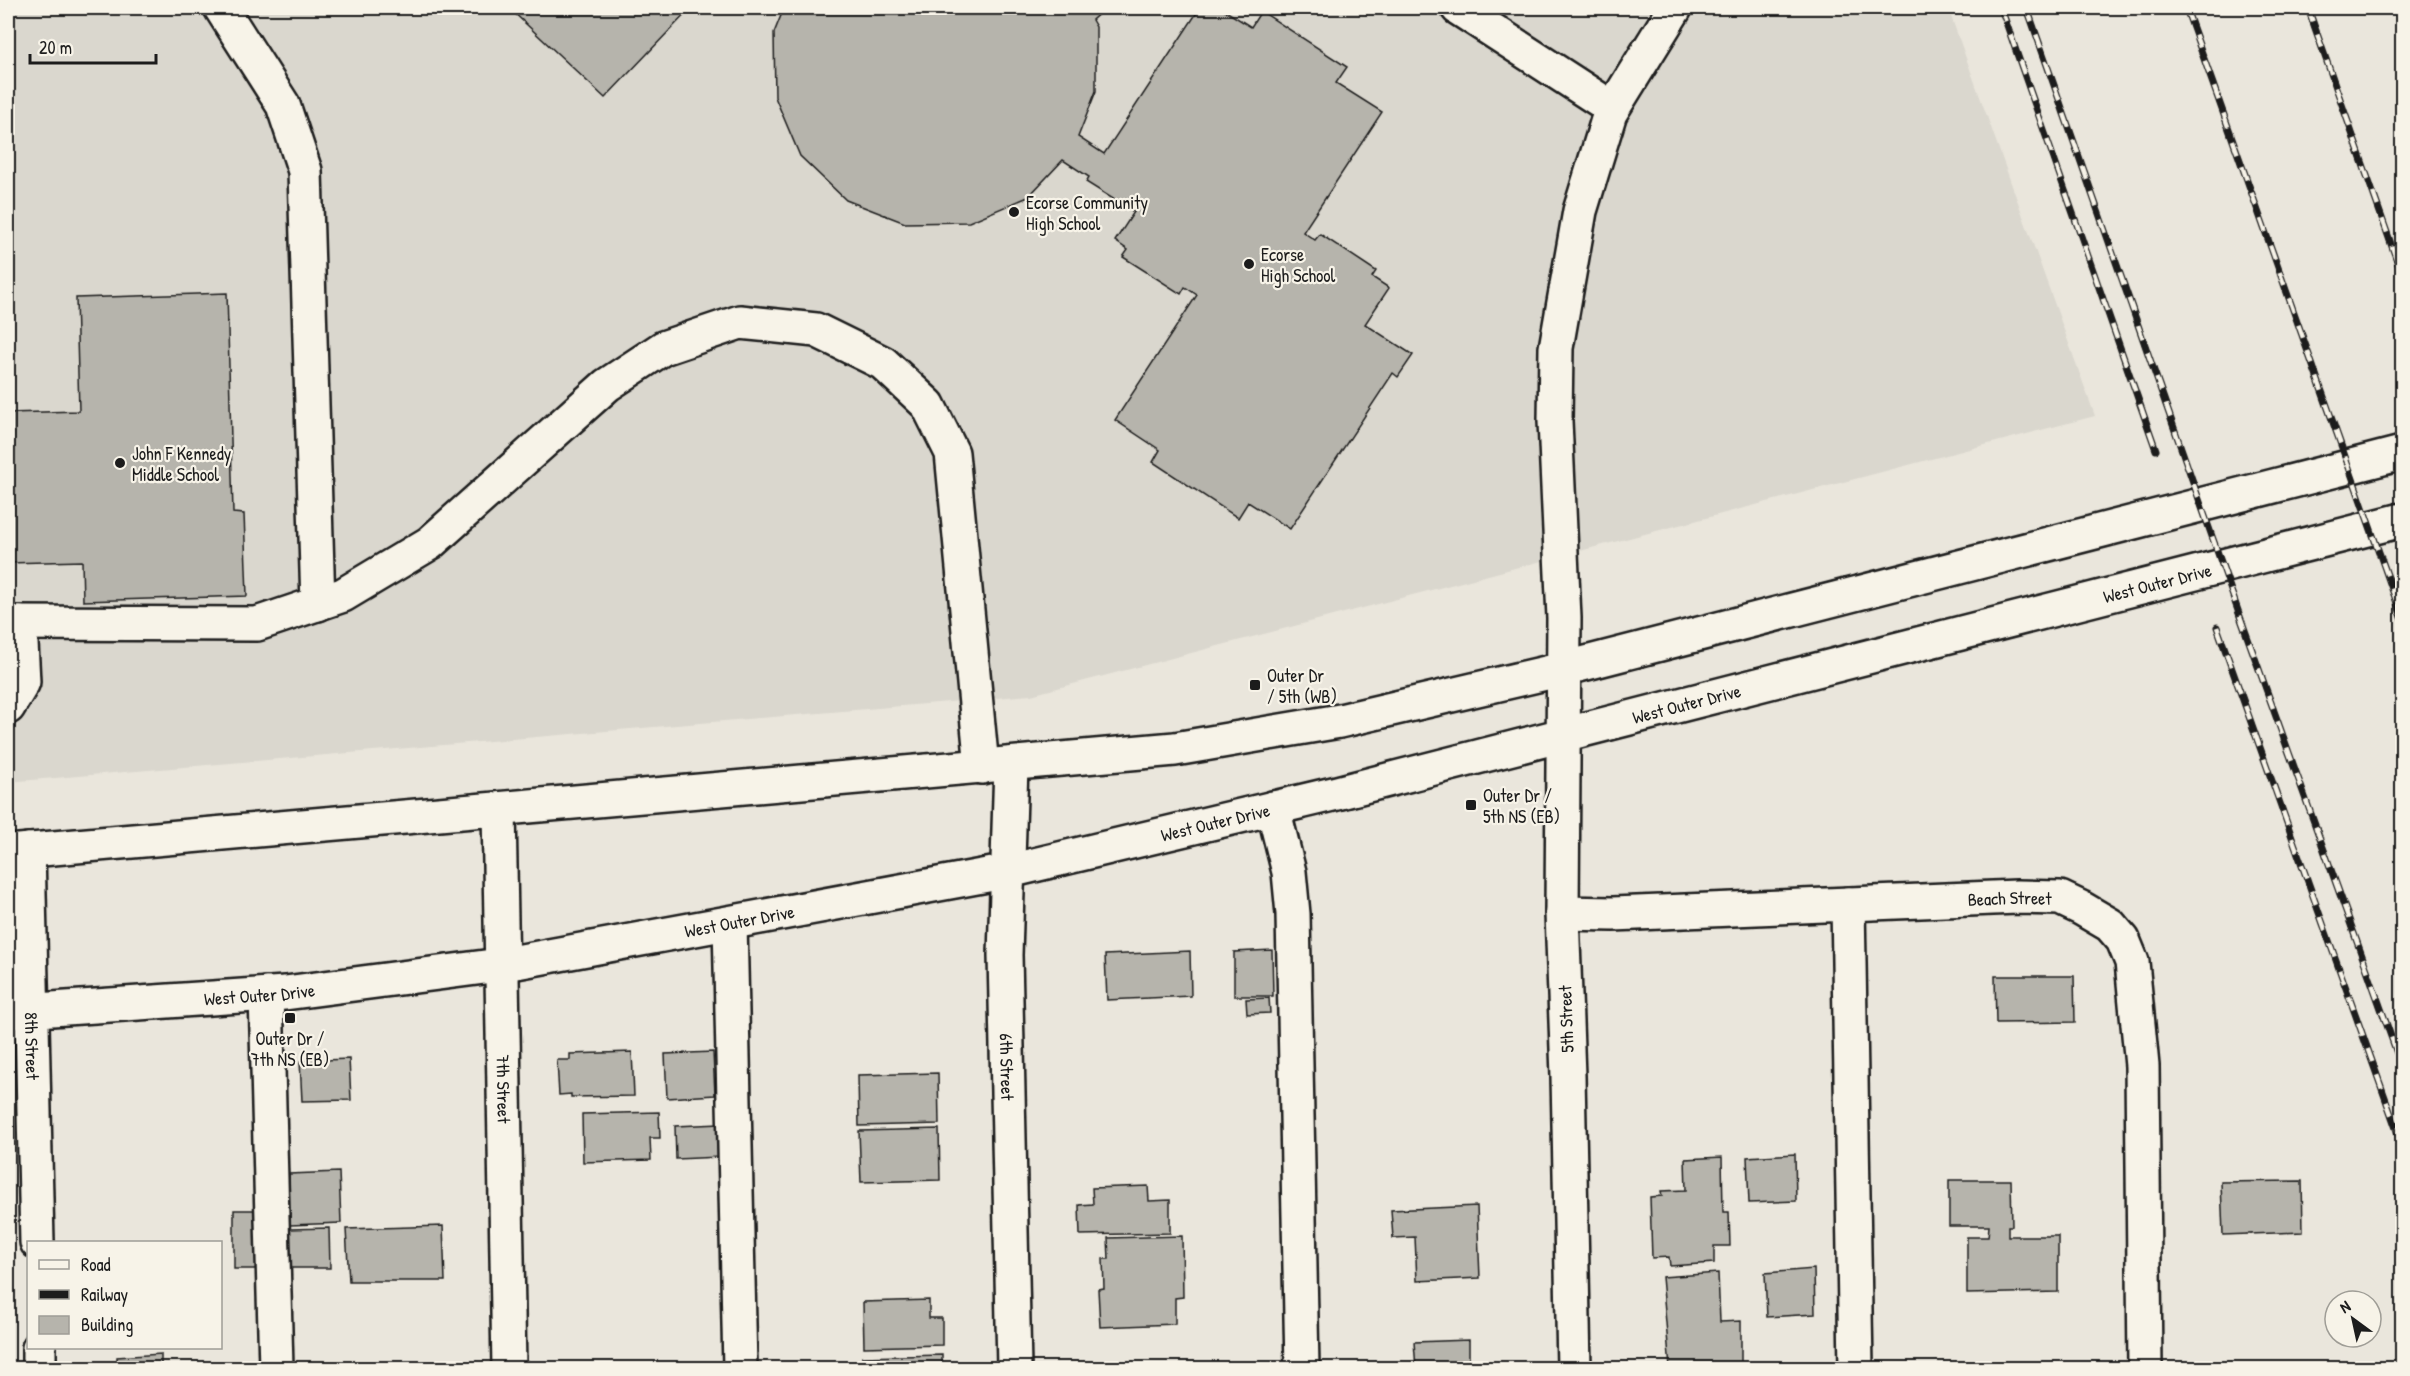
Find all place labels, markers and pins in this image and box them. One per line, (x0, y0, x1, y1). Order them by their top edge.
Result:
place label: Ecorse Community High School (1026, 190, 1149, 236)
marker: Ecorse Community High School (1007, 205, 1021, 219)
place label: Ecorse High School (1261, 242, 1335, 288)
marker: Ecorse High School (1242, 257, 1256, 271)
place label: John F Kennedy Middle School (132, 441, 232, 487)
marker: John F Kennedy Middle School (113, 456, 127, 470)
place label: Outer Dr / 5th (WB) (1267, 663, 1337, 709)
marker: Outer Dr / 5th (WB) (1248, 678, 1262, 692)
place label: Outer Dr / 5th NS (EB) (1483, 783, 1560, 829)
marker: Outer Dr / 5th NS (EB) (1464, 798, 1478, 812)
marker: Outer Dr / 7th NS (EB) (283, 1011, 297, 1025)
place label: Outer Dr / 7th NS (EB) (251, 1026, 329, 1072)

